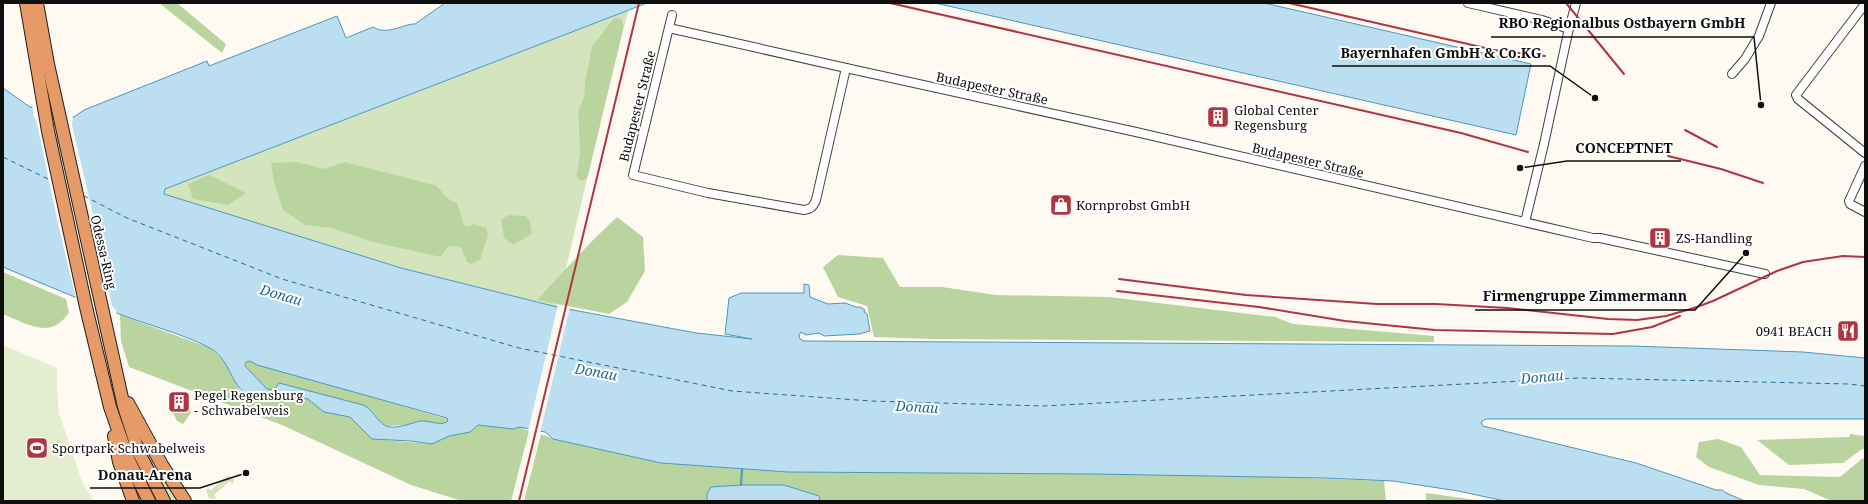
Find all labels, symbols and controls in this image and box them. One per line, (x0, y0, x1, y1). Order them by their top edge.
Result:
callout: RBO Regionalbus Ostbayern GmbH (1491, 11, 1754, 37)
text: RBO Regionalbus Ostbayern GmbH (1498, 13, 1746, 32)
callout: Bayernhafen GmbH & Co.KG (1332, 40, 1550, 66)
text: Bayernhafen GmbH & Co.KG (1340, 43, 1542, 62)
street label: Budapester Straße (614, 48, 660, 164)
street label: Budapester Straße (934, 67, 1050, 109)
place label: Global Center Regensburg (1234, 101, 1319, 134)
building icon: Global Center Regensburg (1205, 104, 1231, 130)
callout: CONCEPTNET (1567, 135, 1681, 161)
street label: Budapester Straße (1250, 138, 1366, 182)
text: CONCEPTNET (1575, 138, 1673, 157)
shop icon: Kornprobst GmbH (1048, 192, 1074, 218)
place label: Kornprobst GmbH (1076, 196, 1190, 214)
street label: Odessa-Ring (87, 213, 121, 291)
building icon: ZS-Handling (1647, 225, 1673, 251)
place label: ZS-Handling (1676, 229, 1752, 247)
water label: Donau (257, 279, 305, 310)
callout: Firmengruppe Zimmermann (1475, 284, 1695, 310)
text: Firmengruppe Zimmermann (1483, 286, 1687, 305)
restaurant icon: 0941 BEACH (1835, 318, 1861, 344)
place label: 0941 BEACH (1756, 322, 1832, 340)
water label: Donau (572, 358, 620, 385)
water label: Donau (1519, 365, 1565, 388)
place label: Pegel Regensburg - Schwabelweis (194, 386, 303, 419)
building icon: Pegel Regensburg - Schwabelweis (166, 389, 192, 415)
water label: Donau (894, 396, 940, 417)
sports icon: Sportpark Schwabelweis (24, 435, 50, 461)
place label: Sportpark Schwabelweis (52, 439, 205, 457)
callout: Donau-Arena (90, 462, 200, 488)
text: Donau-Arena (98, 465, 192, 484)

